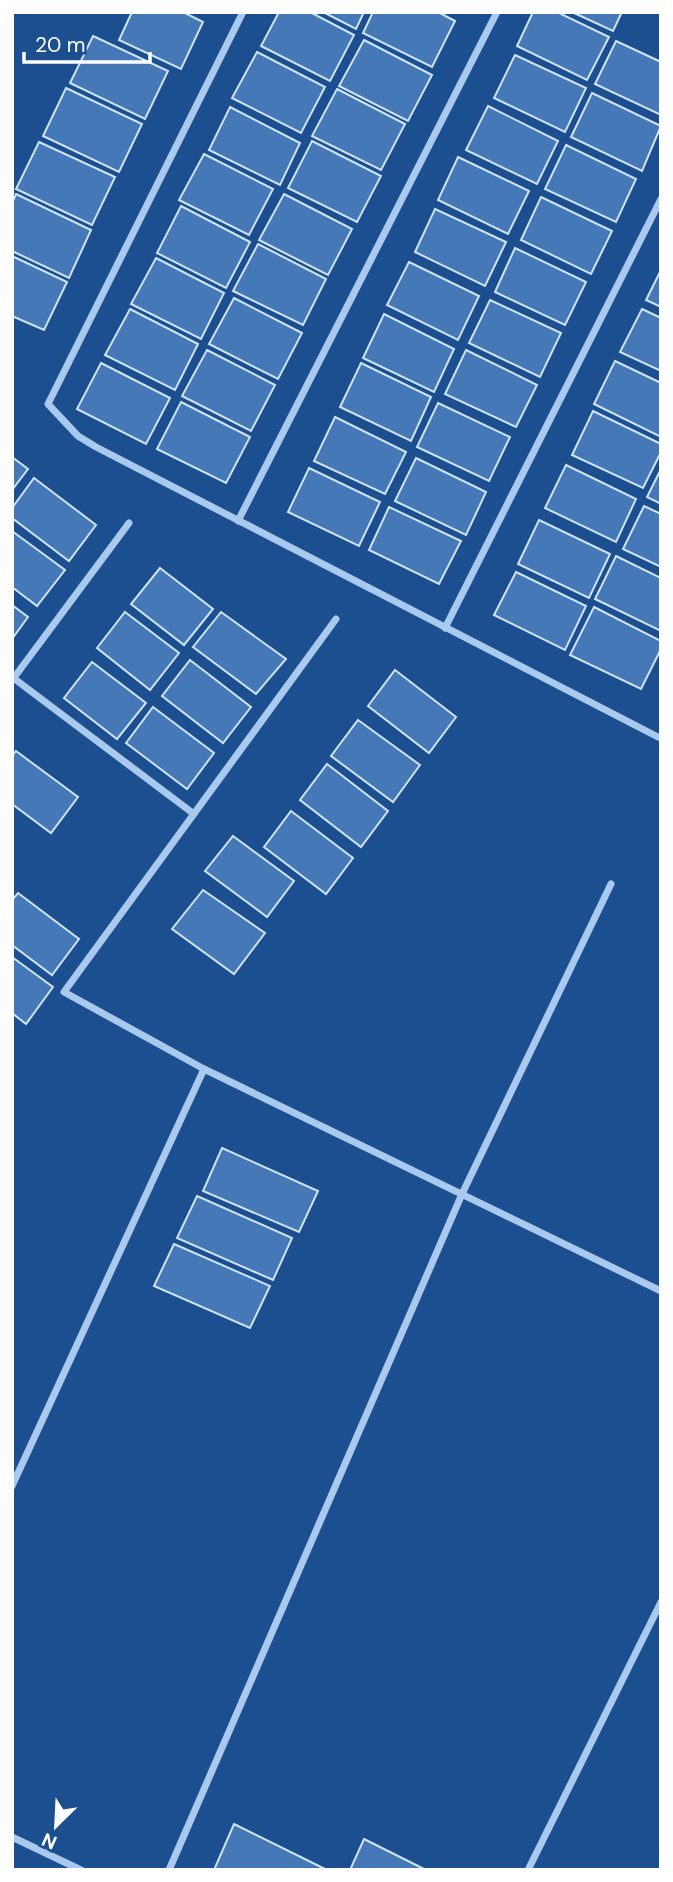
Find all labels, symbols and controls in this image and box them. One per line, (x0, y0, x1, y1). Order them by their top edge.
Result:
scale bar (24, 21, 150, 65)
text: 20 m (35, 31, 86, 59)
north arrow (21, 1791, 91, 1861)
text: N (38, 1827, 61, 1855)

